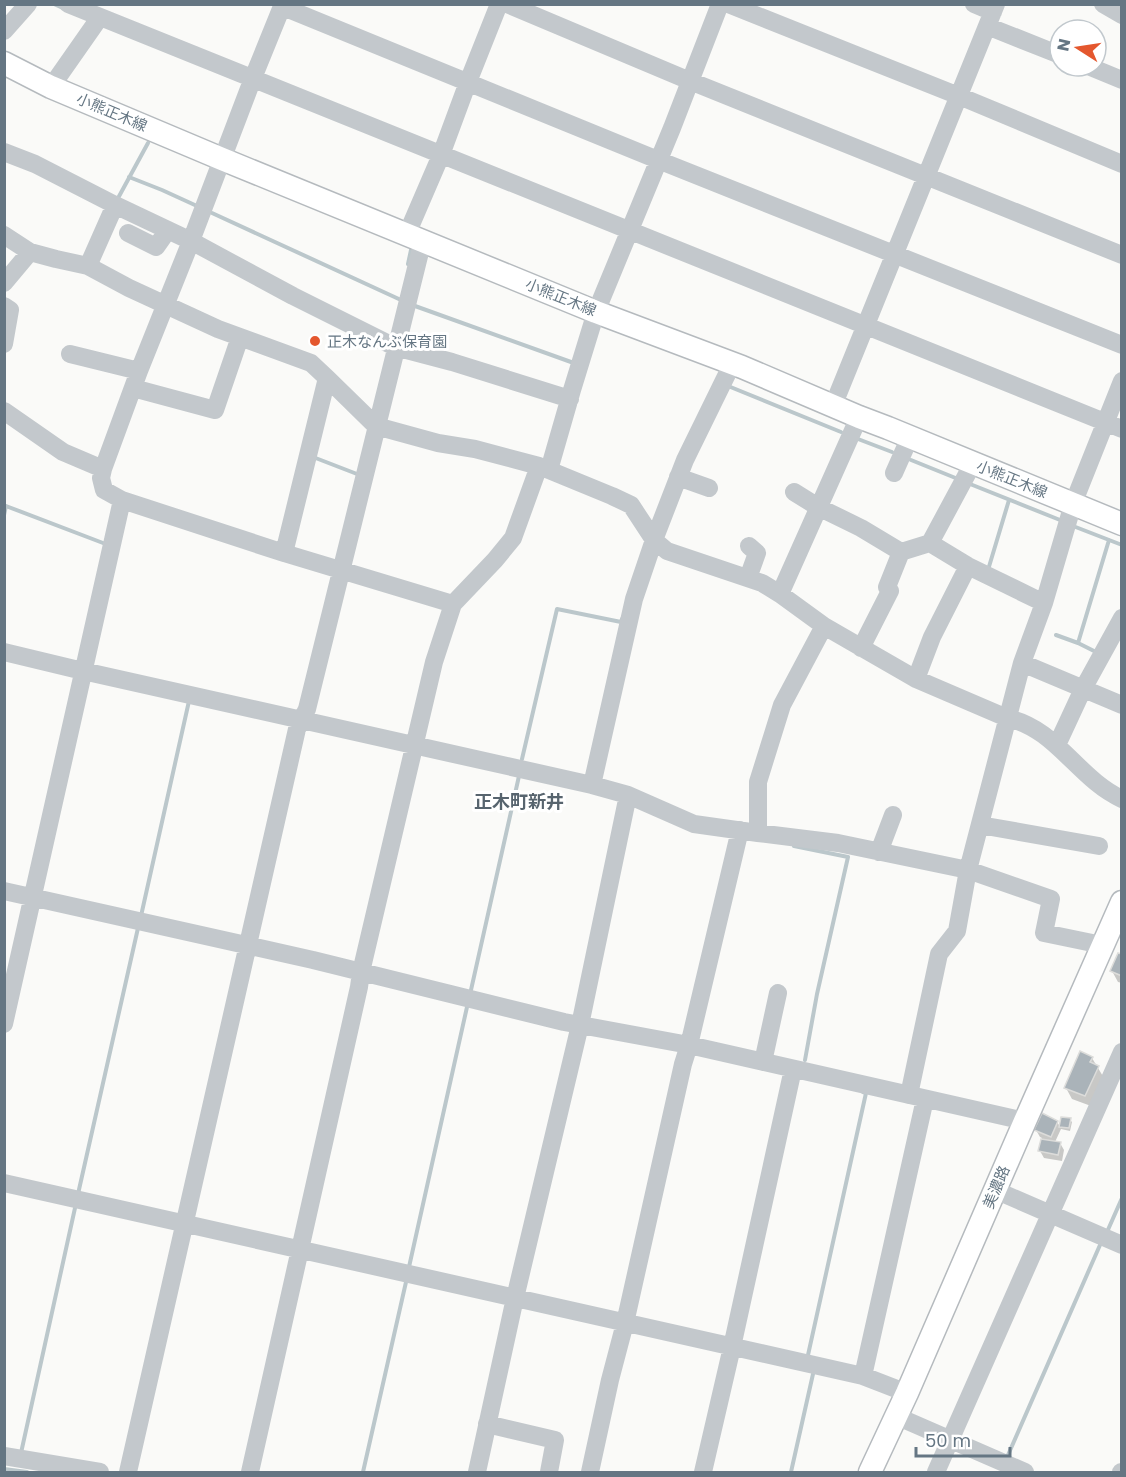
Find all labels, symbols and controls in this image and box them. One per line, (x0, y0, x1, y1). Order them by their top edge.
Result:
north arrow (1048, 18, 1108, 78)
text: N (1051, 37, 1076, 53)
street label: 小熊正木線 (73, 88, 151, 136)
street label: 小熊正木線 (522, 273, 600, 321)
place label: 正木なんぶ保育園 (327, 331, 447, 352)
marker: 正木なんぶ保育園 (308, 334, 322, 348)
street label: 小熊正木線 (973, 455, 1051, 503)
district label: 正木町新井 (474, 789, 564, 814)
street label: 美濃路 (978, 1162, 1014, 1212)
scale bar (916, 1420, 1010, 1458)
text: 50 m (925, 1428, 971, 1453)

